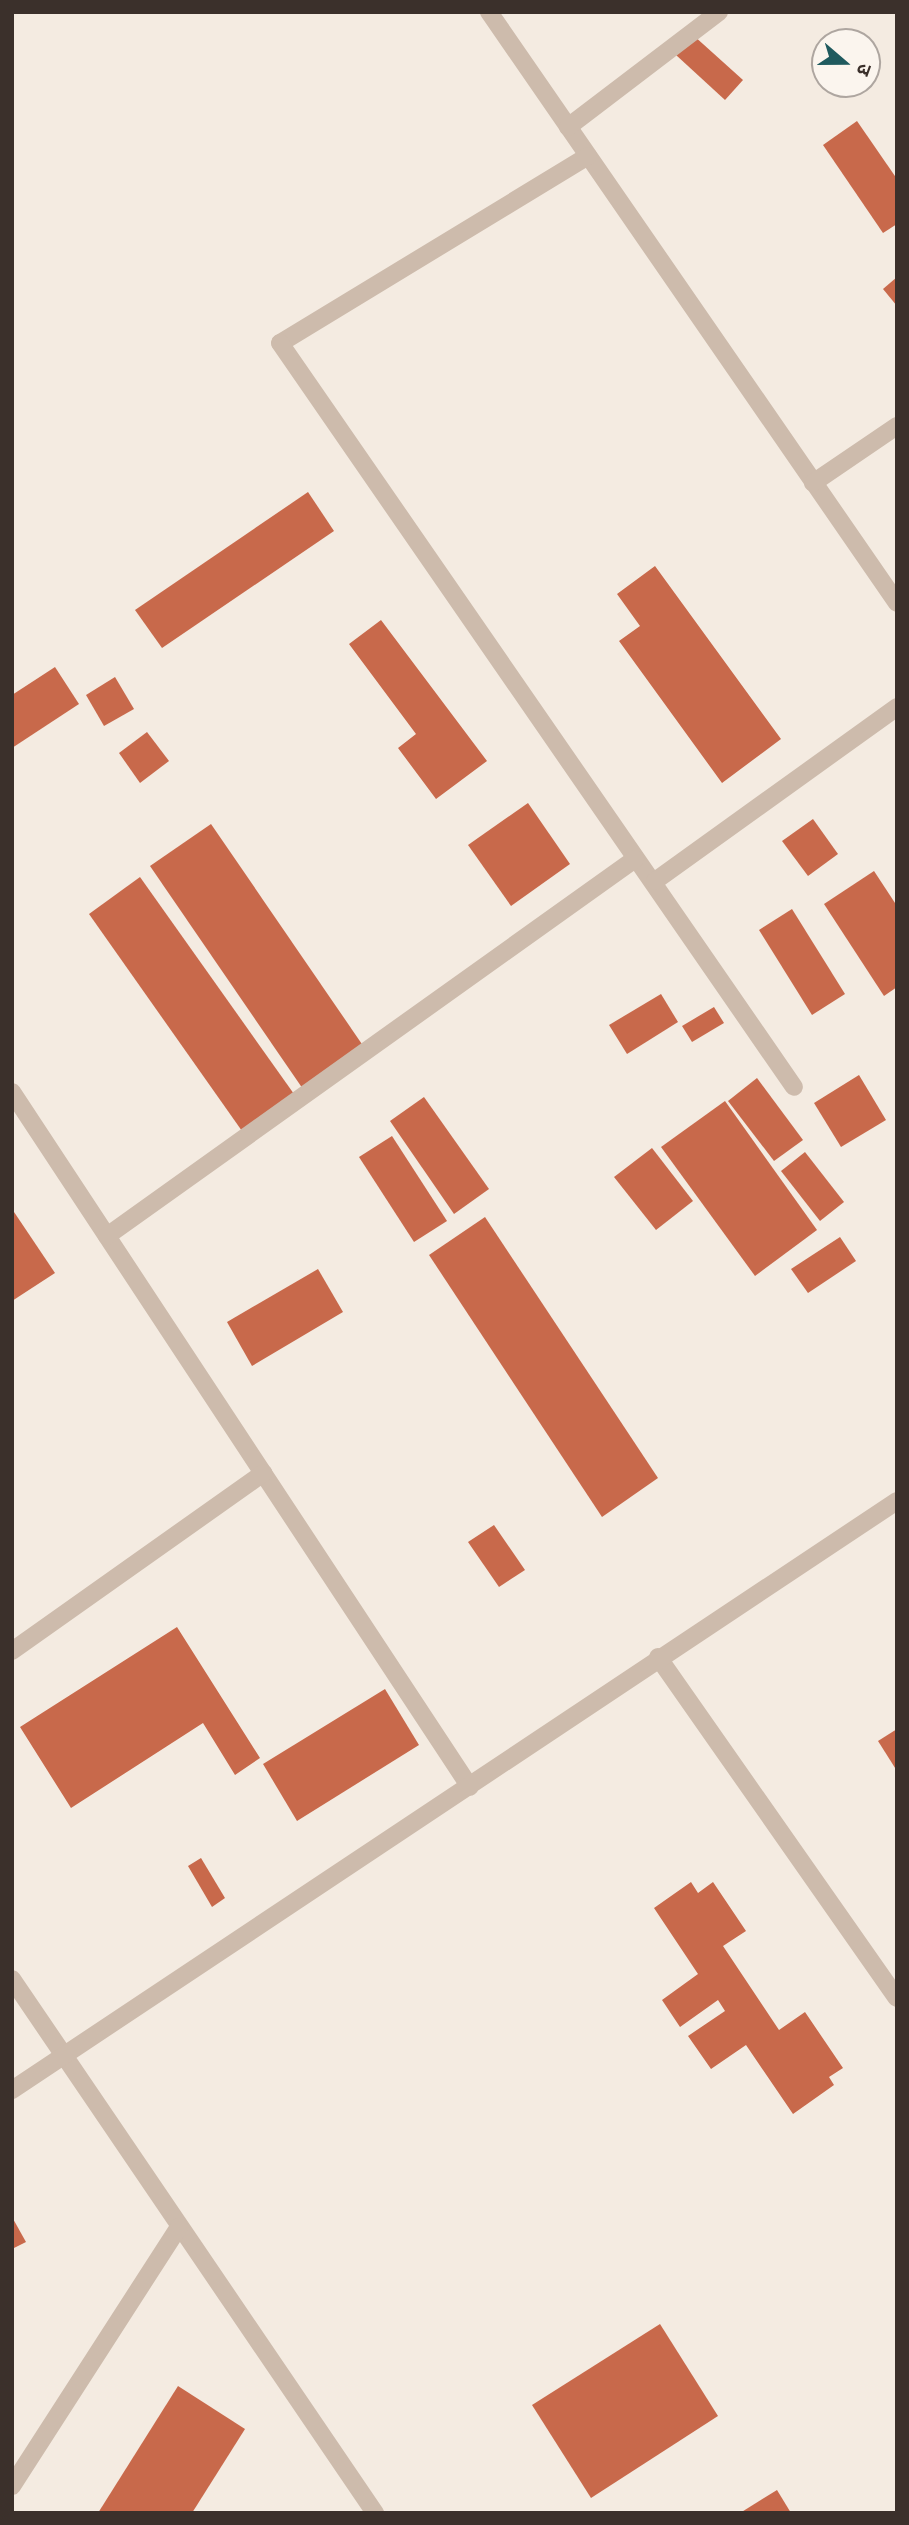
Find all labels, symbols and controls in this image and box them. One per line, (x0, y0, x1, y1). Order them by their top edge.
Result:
north arrow (811, 28, 881, 98)
text: उ (851, 60, 878, 79)

